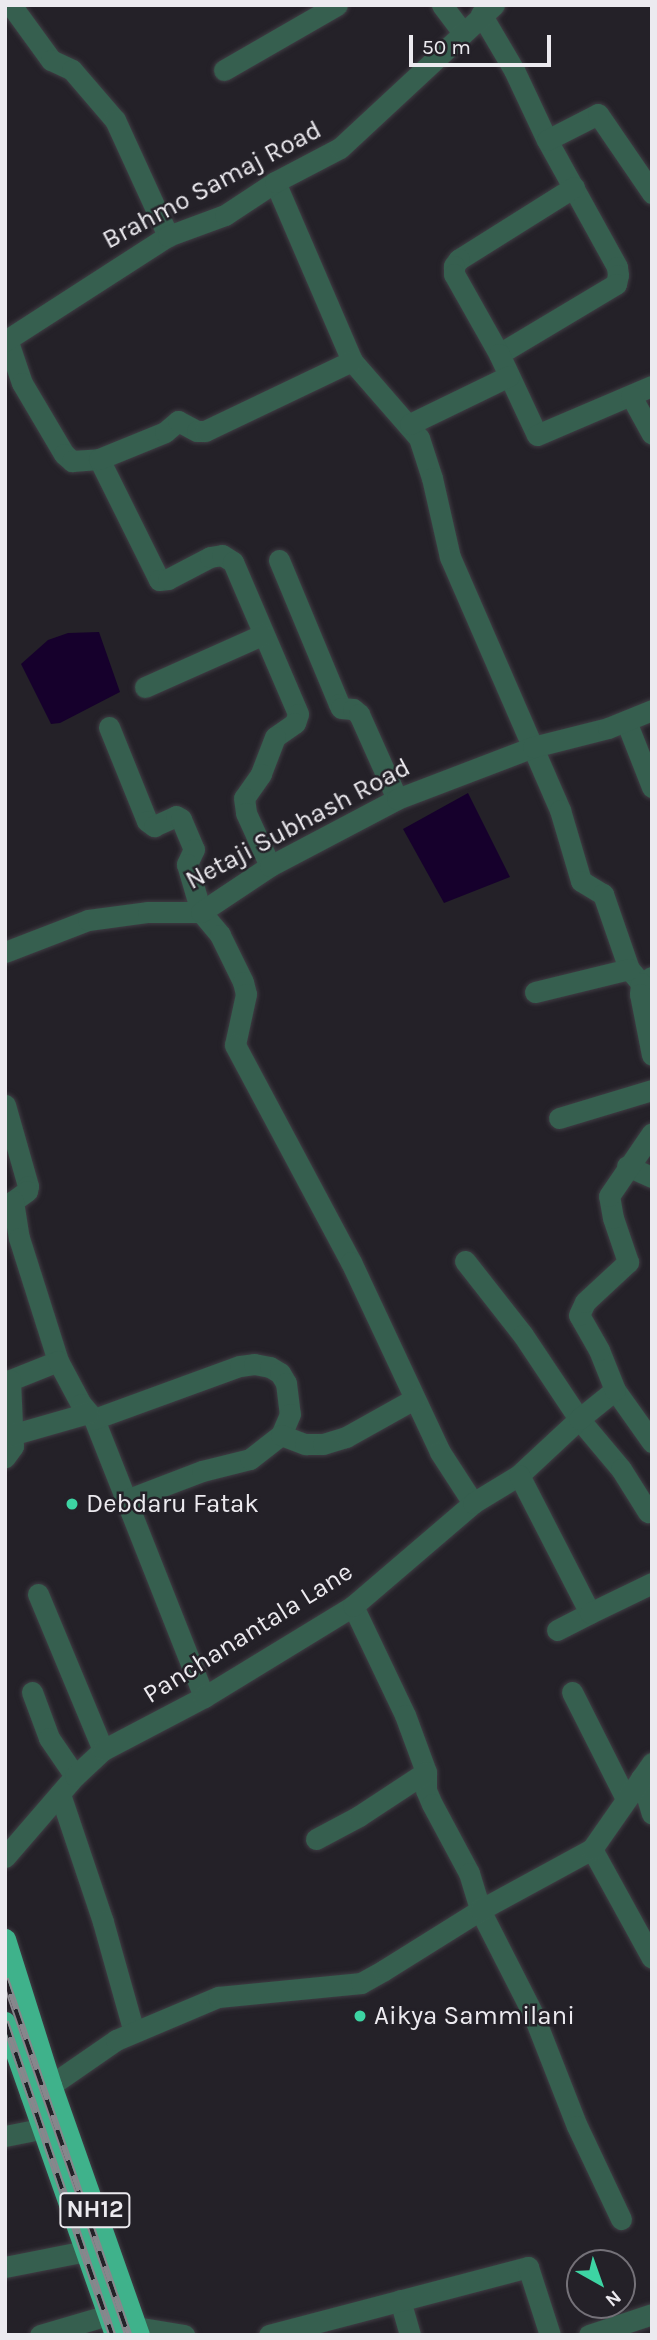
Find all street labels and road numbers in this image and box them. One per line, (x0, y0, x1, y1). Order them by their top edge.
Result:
street label: Brahmo Samaj Road (97, 114, 327, 256)
street label: Netaji Subhash Road (181, 752, 415, 896)
street label: Panchanantala Lane (138, 1556, 358, 1710)
road number: NH12 (58, 2190, 132, 2230)

